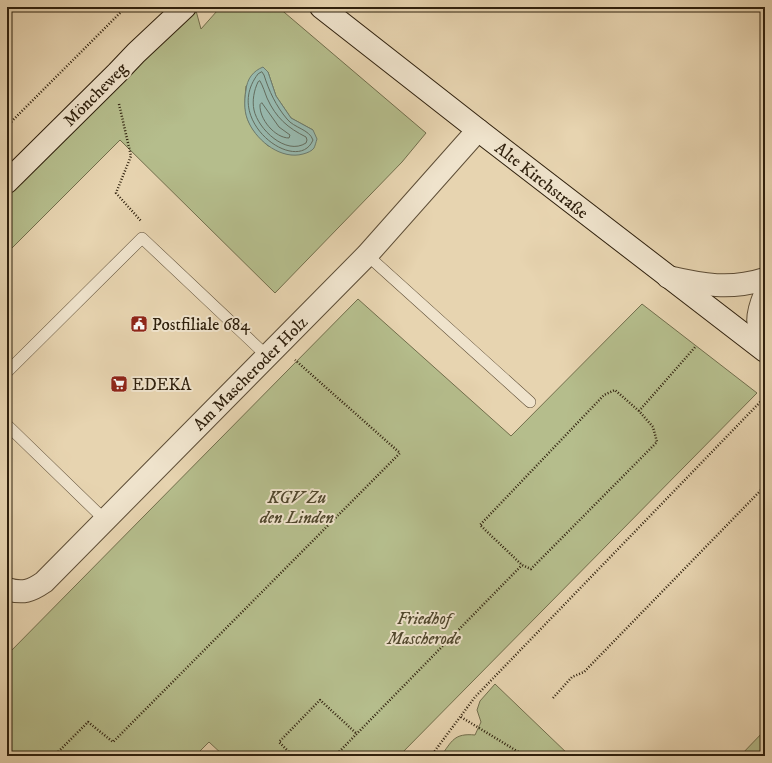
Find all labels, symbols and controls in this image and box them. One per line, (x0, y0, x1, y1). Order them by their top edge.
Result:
street label: Möncheweg (59, 58, 133, 131)
street label: Alte Kirchstraße (490, 137, 593, 224)
street label: Am Mascheroder Holz (189, 311, 313, 436)
public building icon: Postfiliale 684 (129, 314, 149, 334)
place label: Postfiliale 684 (152, 314, 251, 336)
supermarket icon: EDEKA (109, 374, 129, 394)
place label: EDEKA (132, 374, 191, 396)
park label: KGV Zu den Linden (259, 487, 334, 529)
park label: Friedhof Mascherode (386, 608, 462, 650)

